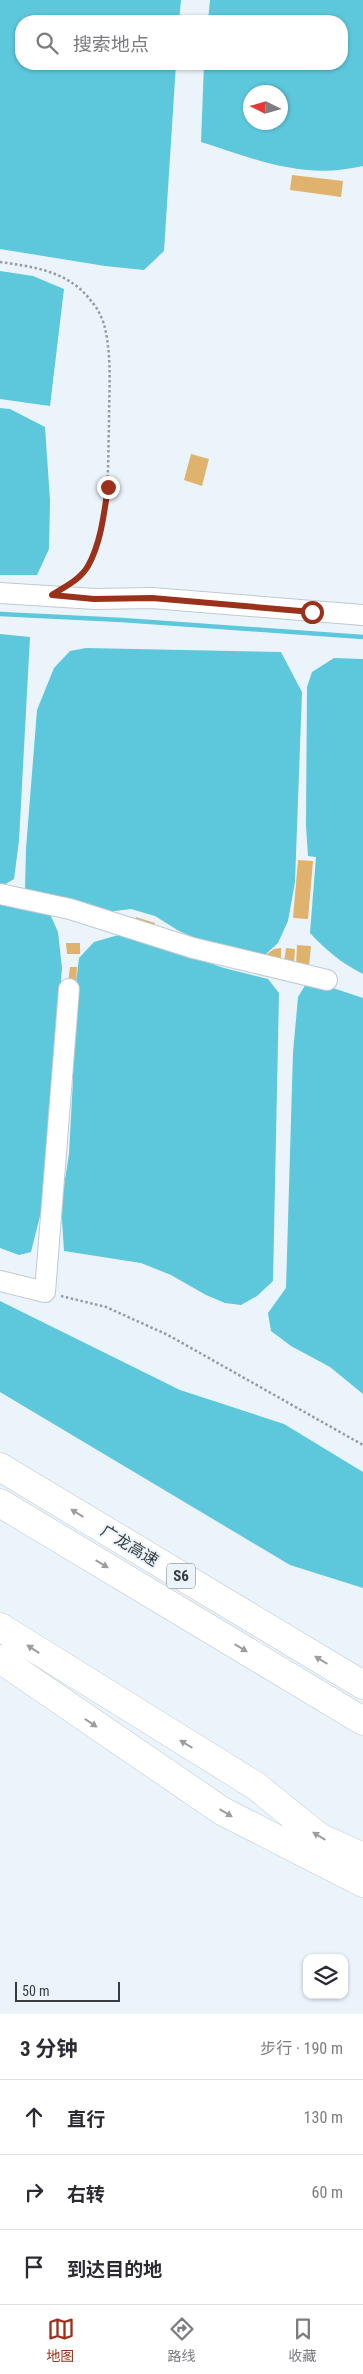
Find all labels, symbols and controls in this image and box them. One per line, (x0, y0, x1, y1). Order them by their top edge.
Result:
search box (15, 15, 348, 70)
icon: search (33, 29, 61, 57)
text: 搜索地点 (73, 33, 149, 56)
north arrow (243, 85, 288, 130)
route end (97, 476, 120, 499)
route start (301, 601, 324, 624)
one-way arrow (70, 1508, 83, 1518)
street label: 广龙高速 (97, 1521, 162, 1570)
one-way arrow (95, 1560, 108, 1569)
road number: S6 (167, 1564, 195, 1588)
one-way arrow (235, 1643, 248, 1652)
one-way arrow (26, 1644, 40, 1653)
one-way arrow (315, 1655, 328, 1664)
one-way arrow (84, 1718, 97, 1728)
one-way arrow (180, 1739, 193, 1748)
one-way arrow (219, 1809, 232, 1818)
one-way arrow (312, 1832, 326, 1841)
map controls (303, 1954, 348, 1999)
button: layers (303, 1954, 348, 1999)
scale bar (15, 1979, 120, 2002)
text: 50 m (22, 1983, 50, 1999)
text: 3 分钟 (20, 2037, 77, 2061)
text: 步行 · 190 m (260, 2039, 343, 2058)
icon: ahead (20, 2103, 48, 2131)
text: 直行 (67, 2108, 105, 2131)
text: 130 m (304, 2108, 343, 2127)
icon: right (20, 2178, 48, 2206)
text: 右转 (67, 2183, 105, 2206)
text: 60 m (311, 2183, 343, 2202)
icon: arrive (20, 2253, 48, 2281)
text: 到达目的地 (67, 2258, 162, 2281)
tab: 地图 (47, 2315, 75, 2365)
tab: 路线 (168, 2315, 196, 2365)
tab: 收藏 (289, 2315, 317, 2365)

